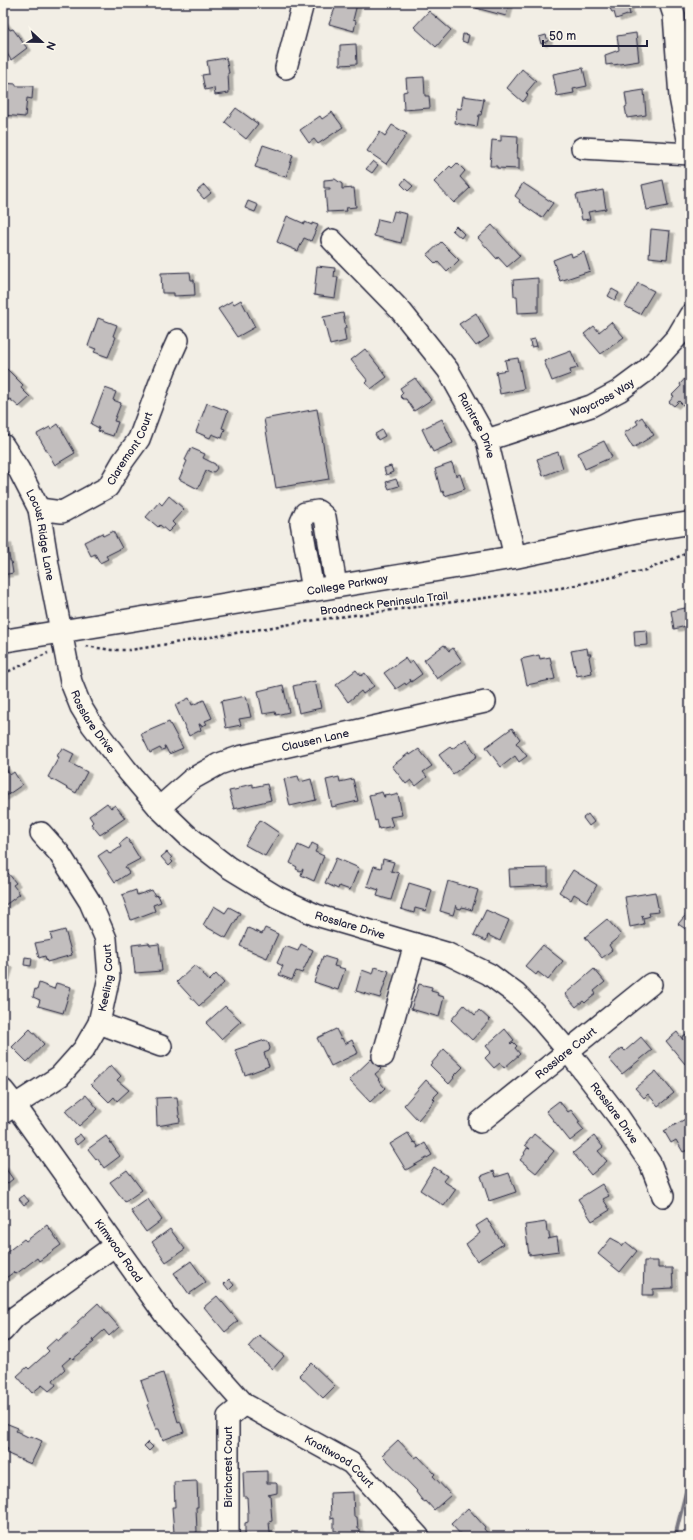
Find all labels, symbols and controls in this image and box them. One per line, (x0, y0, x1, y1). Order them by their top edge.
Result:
north arrow (22, 22, 62, 62)
scale bar (543, 22, 647, 48)
text: 50 m (549, 29, 576, 44)
text: N (43, 39, 58, 52)
street label: Waycross Way (569, 376, 637, 419)
street label: Raintree Drive (455, 390, 497, 460)
street label: Claremont Court (104, 410, 156, 488)
street label: Locust Ridge Lane (23, 487, 57, 582)
street label: College Parkway (306, 572, 389, 598)
street label: Broadneck Peninsula Trail (319, 589, 449, 618)
street label: Rosslare Drive (68, 688, 118, 756)
street label: Clausen Lane (280, 727, 351, 754)
street label: Rosslare Drive (313, 909, 387, 942)
street label: Keeling Court (96, 943, 116, 1013)
street label: Rosslare Court (533, 1024, 599, 1082)
street label: Rosslare Drive (587, 1080, 641, 1147)
street label: Kimwood Road (92, 1217, 145, 1285)
street label: Birchcrest Court (222, 1426, 235, 1508)
street label: Knottwood Court (302, 1433, 377, 1491)

